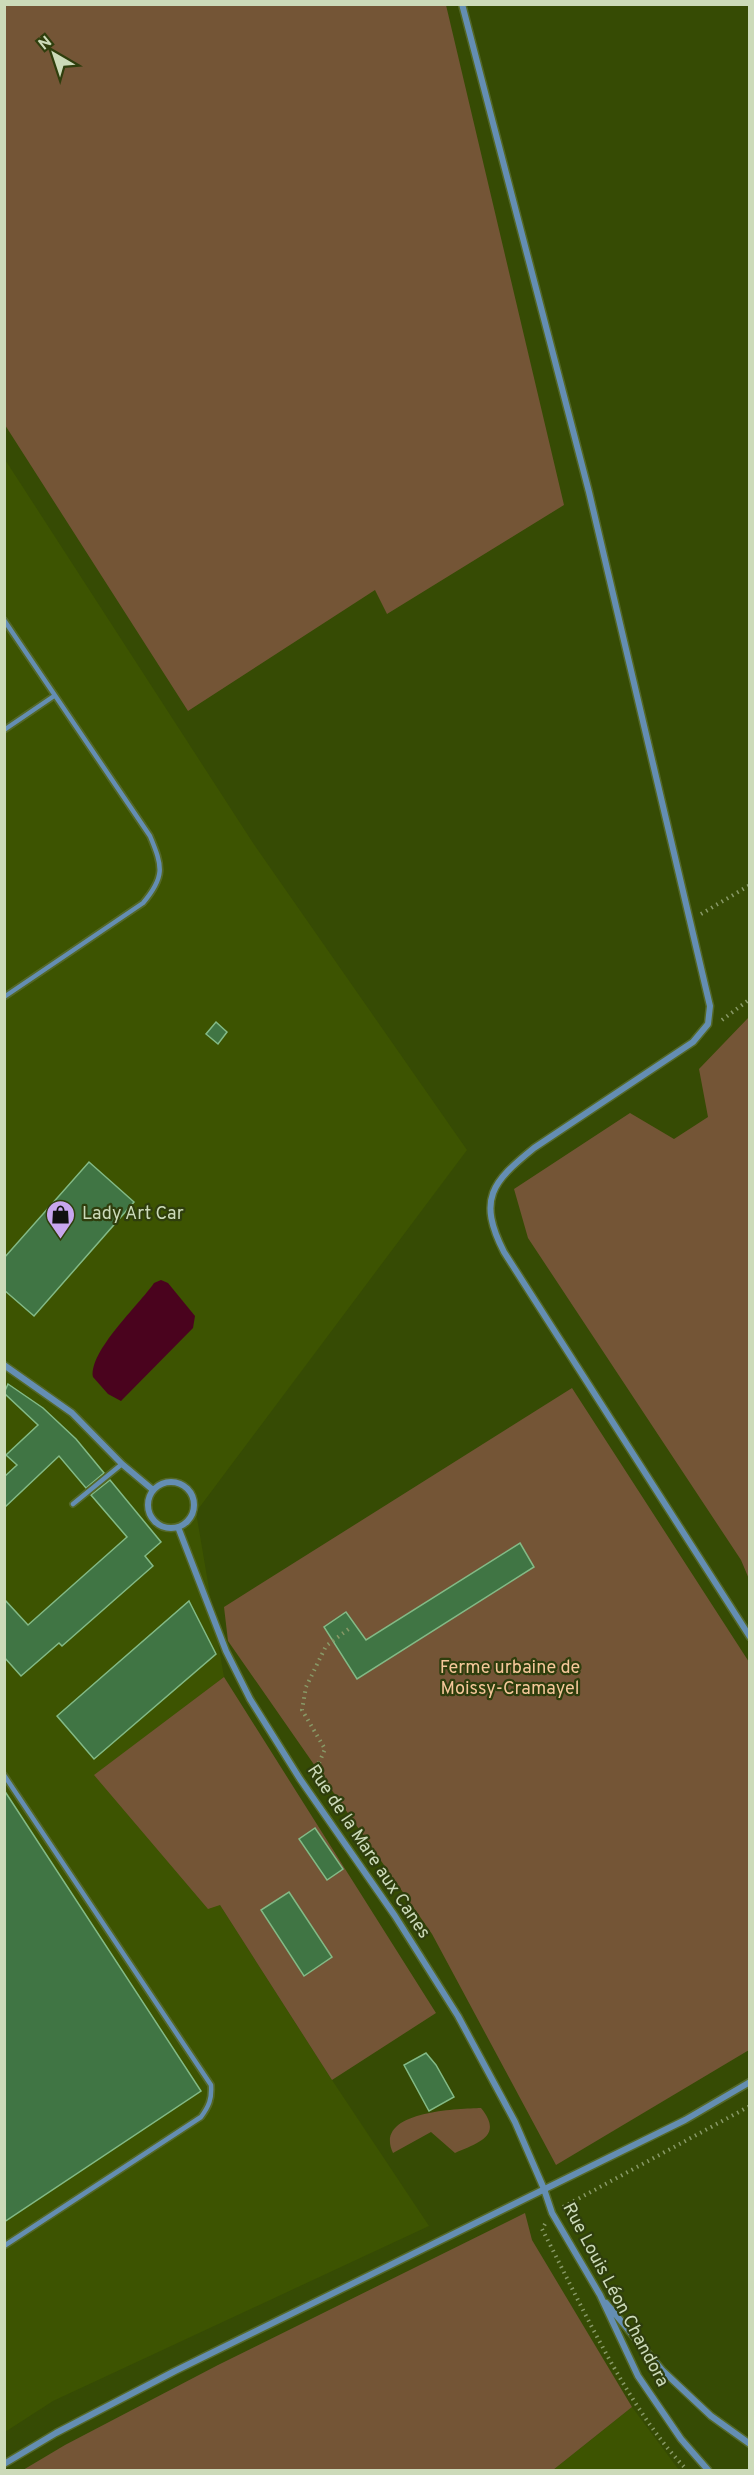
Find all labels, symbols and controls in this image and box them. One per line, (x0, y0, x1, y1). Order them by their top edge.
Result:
north arrow (24, 24, 84, 84)
text: N (35, 33, 57, 55)
shop icon: Lady Art Car (45, 1198, 77, 1240)
place label: Lady Art Car (82, 1203, 184, 1226)
park label: Ferme urbaine de Moissy-Cramayel (440, 1657, 580, 1701)
street label: Rue de la Mare aux Canes (301, 1761, 435, 1943)
street label: Rue Louis Léon Chandora (557, 2199, 673, 2391)

